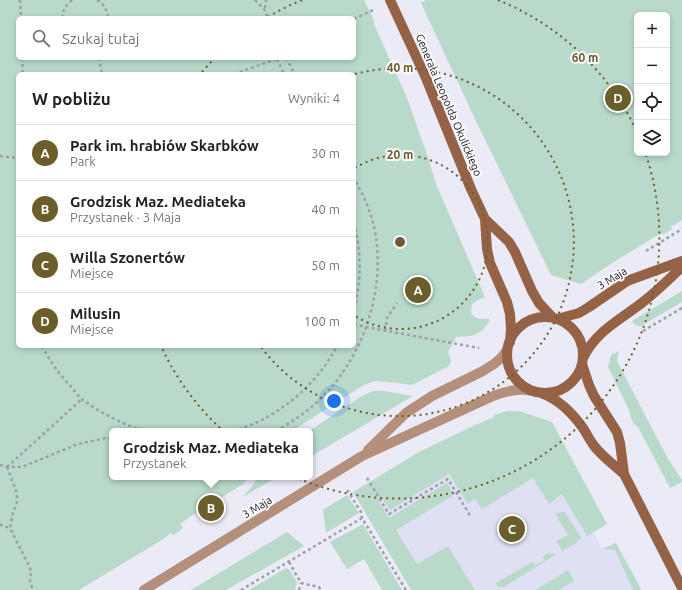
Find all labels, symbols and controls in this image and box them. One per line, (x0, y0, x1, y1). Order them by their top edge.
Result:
map controls (634, 12, 670, 156)
button: + (634, 12, 670, 48)
search box (16, 16, 356, 60)
icon: search (30, 27, 52, 49)
text: Szukaj tutaj (62, 30, 139, 47)
street label: Generała Leopolda Okulickiego (414, 32, 484, 178)
button: − (634, 48, 670, 84)
text: 60 m (572, 51, 598, 64)
text: 40 m (387, 61, 413, 74)
pin: D (605, 83, 631, 113)
button: locate (634, 84, 670, 120)
text: W pobliżu (32, 89, 111, 108)
text: Wyniki: 4 (288, 91, 340, 105)
button: layers (634, 120, 670, 156)
text: Park im. hrabiów Skarbków (70, 137, 259, 154)
text: A (40, 146, 50, 160)
text: 30 m (311, 146, 340, 160)
text: 20 m (387, 148, 413, 161)
text: Park (70, 154, 96, 168)
text: Grodzisk Maz. Mediateka (70, 193, 246, 210)
text: B (41, 202, 49, 216)
text: 40 m (311, 202, 340, 216)
text: Przystanek · 3 Maja (70, 210, 181, 224)
centre of rings (393, 235, 407, 249)
text: Willa Szonertów (70, 249, 185, 266)
text: C (41, 258, 49, 272)
text: 50 m (311, 258, 340, 272)
street label: 3 Maja (595, 265, 629, 291)
text: Miejsce (70, 266, 114, 280)
pin: A (405, 275, 431, 305)
text: Milusin (70, 305, 121, 322)
text: D (40, 314, 50, 328)
text: 100 m (304, 314, 340, 328)
text: Miejsce (70, 322, 114, 336)
your location (324, 391, 344, 411)
popup (109, 428, 313, 480)
text: Grodzisk Maz. Mediateka (123, 439, 299, 456)
text: Przystanek (123, 456, 187, 470)
pin: B (198, 493, 224, 523)
street label: 3 Maja (240, 494, 274, 520)
pin: C (499, 514, 525, 544)

